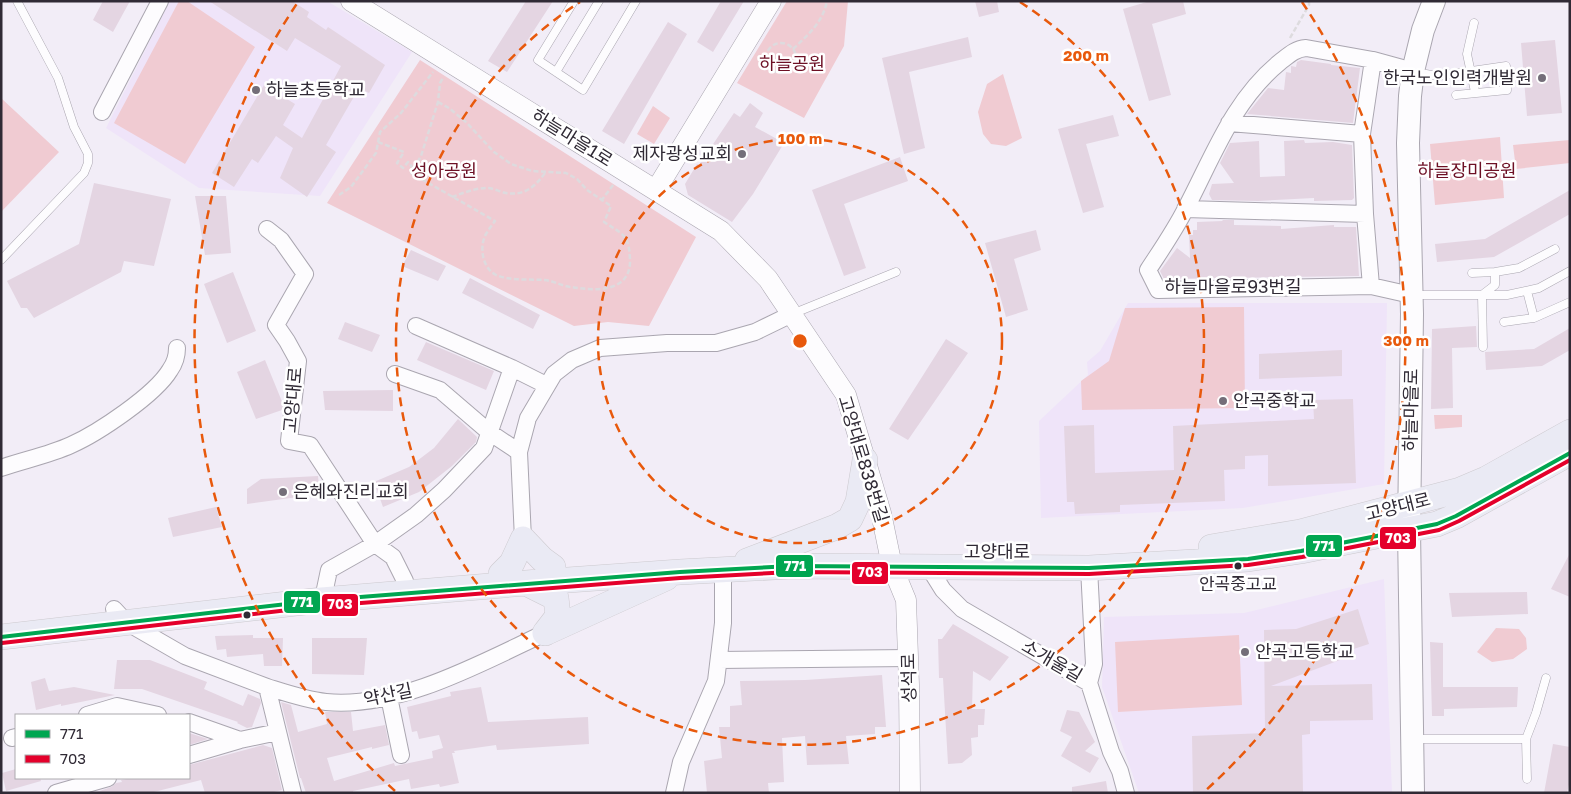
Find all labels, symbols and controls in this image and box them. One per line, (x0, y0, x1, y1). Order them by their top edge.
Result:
text: 200 m (1063, 46, 1109, 64)
park label: 하늘공원 (759, 52, 825, 74)
place label: 한국노인인력개발원 (1383, 66, 1532, 88)
marker: 한국노인인력개발원 (1536, 72, 1548, 84)
place label: 하늘초등학교 (266, 78, 365, 100)
marker: 하늘초등학교 (250, 84, 262, 96)
street label: 하늘마을1로 (528, 104, 617, 171)
text: 100 m (778, 129, 822, 147)
place label: 제자광성교회 (633, 142, 732, 164)
marker: 제자광성교회 (736, 148, 748, 160)
park label: 성아공원 (411, 159, 477, 181)
park label: 하늘장미공원 (1417, 159, 1517, 181)
street label: 하늘마을로93번길 (1164, 275, 1302, 297)
text: 300 m (1383, 331, 1429, 349)
centre of rings (791, 332, 809, 350)
street label: 고양대로 (278, 366, 306, 434)
street label: 하늘마을로 (1398, 368, 1422, 452)
place label: 안곡중학교 (1233, 389, 1316, 411)
street label: 고양대로838번길 (834, 392, 894, 525)
marker: 안곡중학교 (1217, 395, 1229, 407)
place label: 은혜와진리교회 (293, 480, 409, 502)
marker: 은혜와진리교회 (277, 486, 289, 498)
street label: 고양대로 (1363, 487, 1433, 525)
line badge: 703 (1379, 526, 1417, 550)
text: 703 (1385, 529, 1411, 546)
line badge: 771 (1305, 534, 1343, 558)
text: 771 (1313, 537, 1335, 554)
street label: 고양대로 (964, 540, 1030, 562)
line badge: 771 (775, 554, 814, 578)
text: 771 (784, 557, 806, 574)
line badge: 703 (851, 561, 889, 585)
marker: 안곡중고교 (1233, 561, 1243, 571)
text: 703 (857, 563, 883, 580)
place label: 안곡중고교 (1199, 573, 1277, 594)
line badge: 771 (283, 590, 321, 614)
text: 771 (291, 593, 313, 610)
line badge: 703 (321, 593, 359, 617)
text: 703 (327, 595, 353, 612)
unlabelled marker (242, 610, 252, 620)
street label: 소개울길 (1018, 634, 1087, 686)
place label: 안곡고등학교 (1255, 640, 1354, 662)
marker: 안곡고등학교 (1239, 646, 1251, 658)
street label: 성석로 (897, 653, 919, 703)
street label: 약산길 (361, 678, 414, 710)
legend (15, 714, 190, 779)
text: 771 (60, 724, 83, 742)
text: 703 (60, 749, 86, 767)

